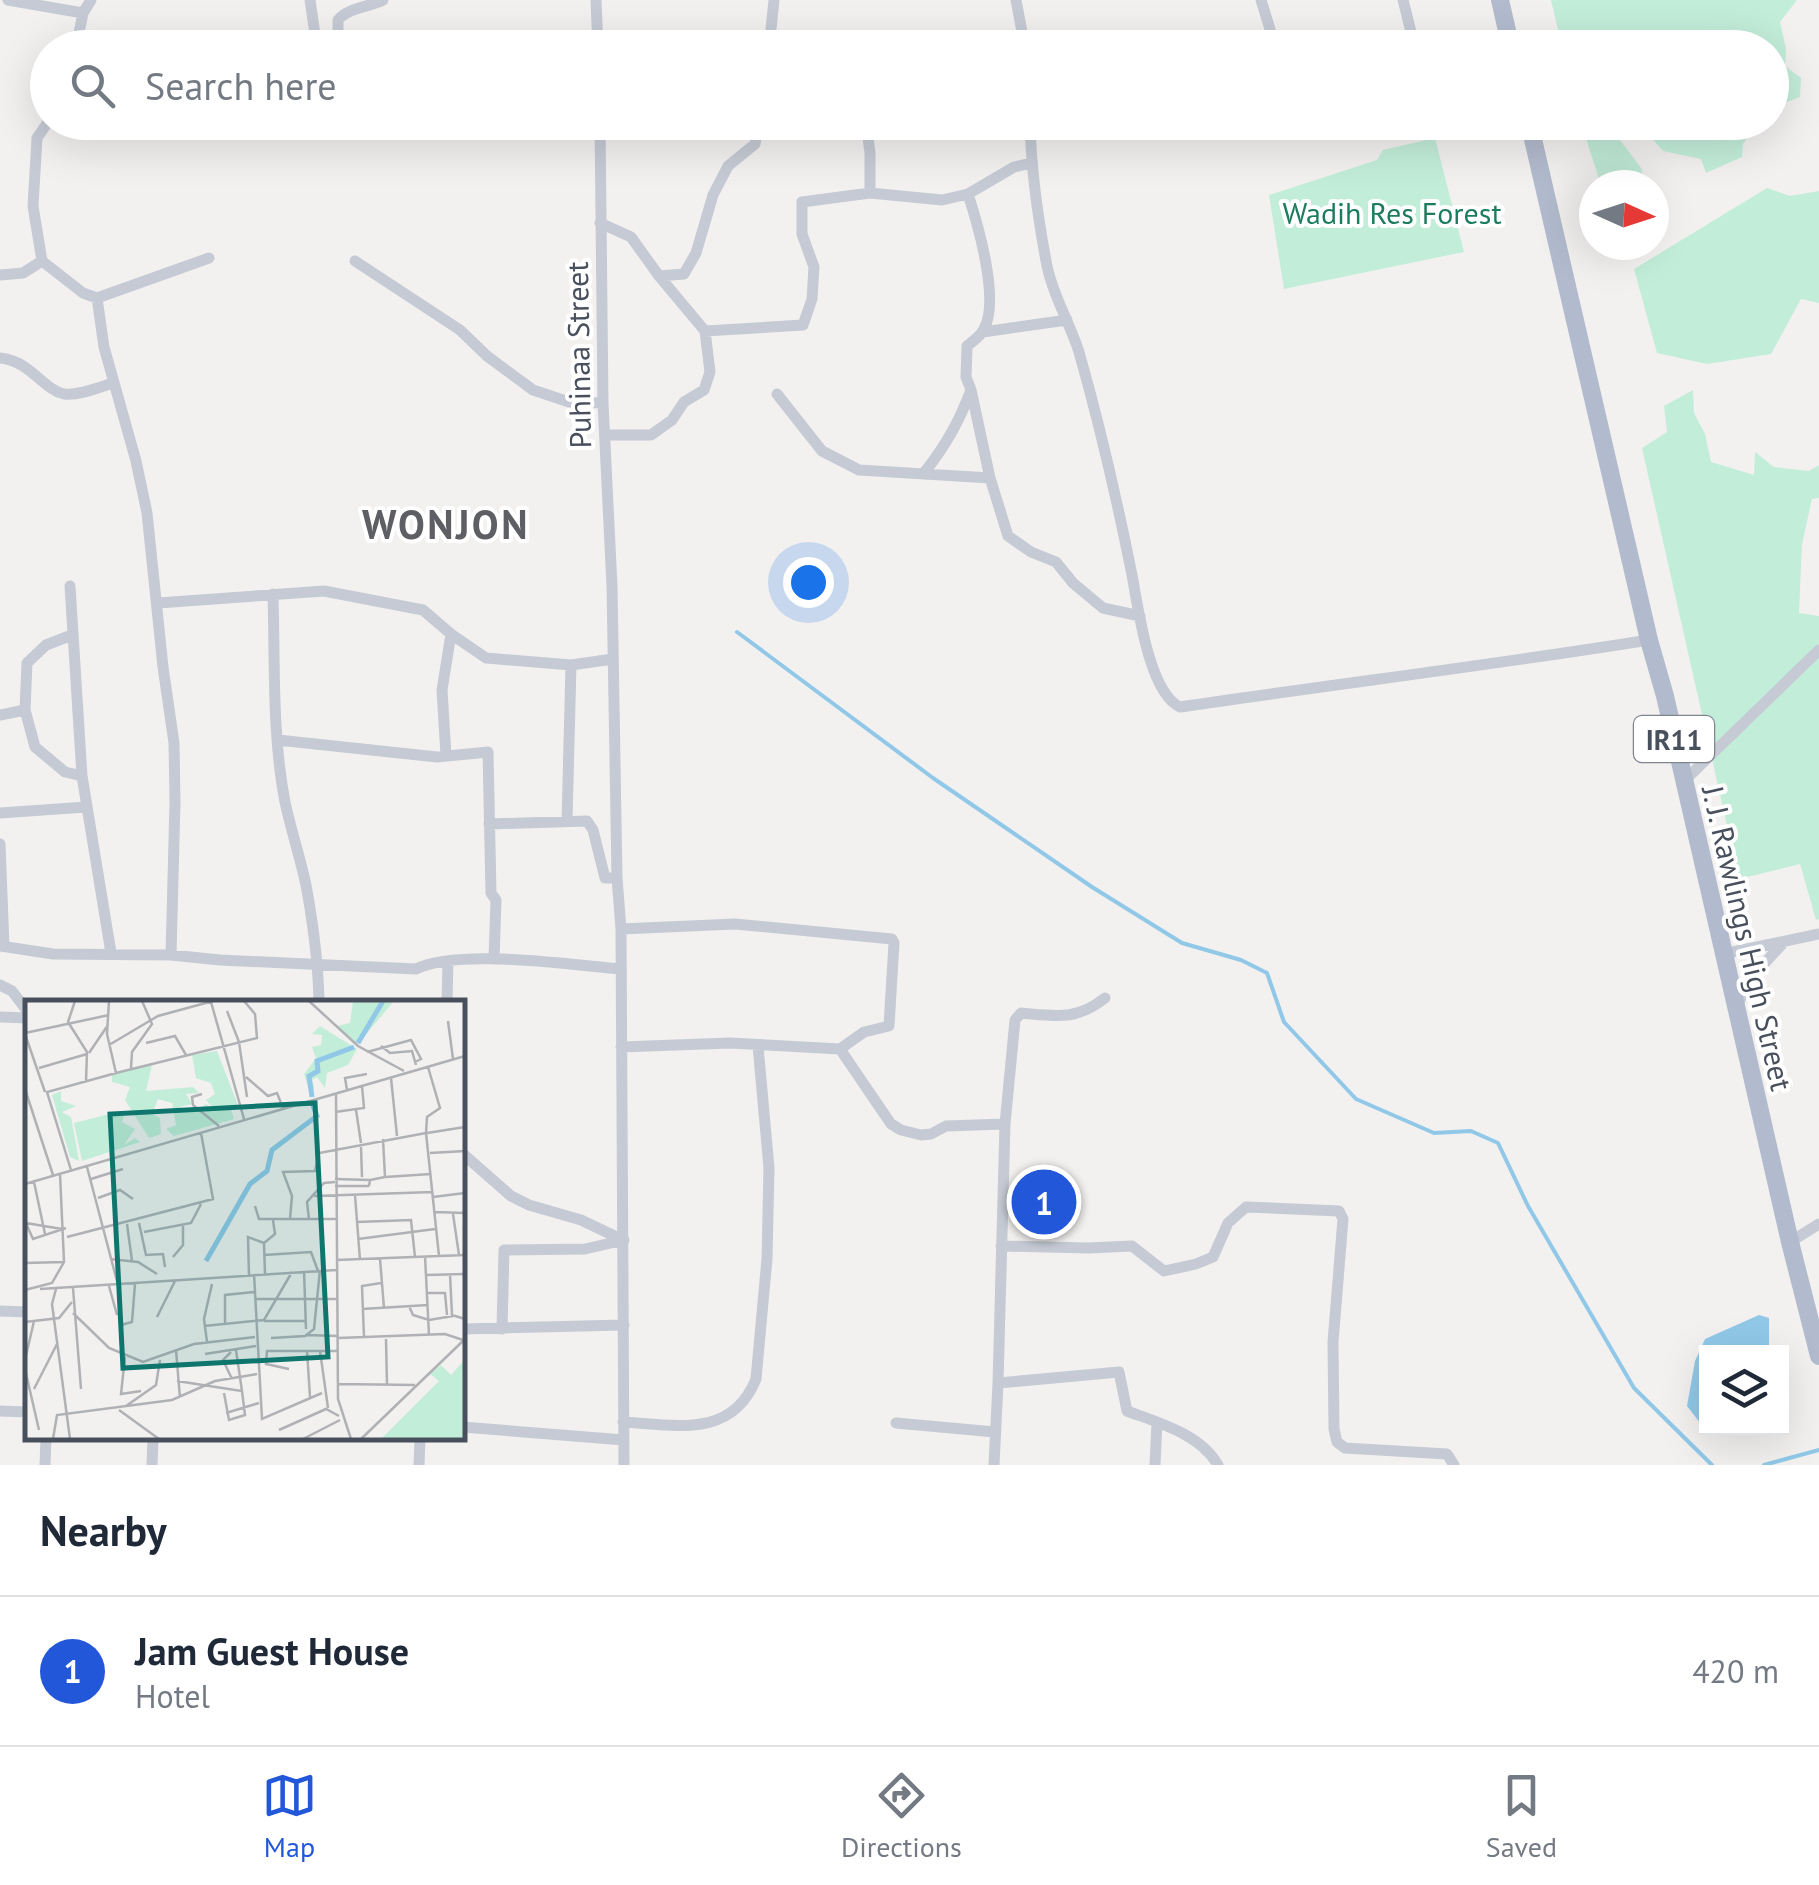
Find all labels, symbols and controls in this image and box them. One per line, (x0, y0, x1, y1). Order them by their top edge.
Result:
search box (30, 30, 1789, 140)
icon: search (65, 58, 120, 113)
text: Search here (145, 61, 337, 110)
north arrow (1579, 170, 1669, 260)
park label: Wadih Res Forest (1282, 193, 1502, 232)
street label: Puhinaa Street (557, 261, 599, 449)
district label: WONJON (362, 498, 530, 550)
your location (783, 557, 834, 608)
road number: IR11 (1634, 716, 1714, 762)
street label: J. J. Rawlings High Street (1694, 780, 1802, 1094)
inset map (25, 1000, 465, 1440)
pin: 1 (1012, 1164, 1076, 1240)
map controls (1699, 1345, 1789, 1435)
button: layers (1699, 1345, 1789, 1435)
text: Nearby (40, 1503, 167, 1558)
text: Jam Guest House (135, 1626, 409, 1675)
text: 1 (63, 1650, 82, 1692)
text: 420 m (1692, 1650, 1779, 1692)
text: Hotel (135, 1675, 210, 1717)
tab: Map (262, 1768, 317, 1865)
tab: Directions (841, 1768, 962, 1865)
tab: Saved (1486, 1768, 1557, 1865)

